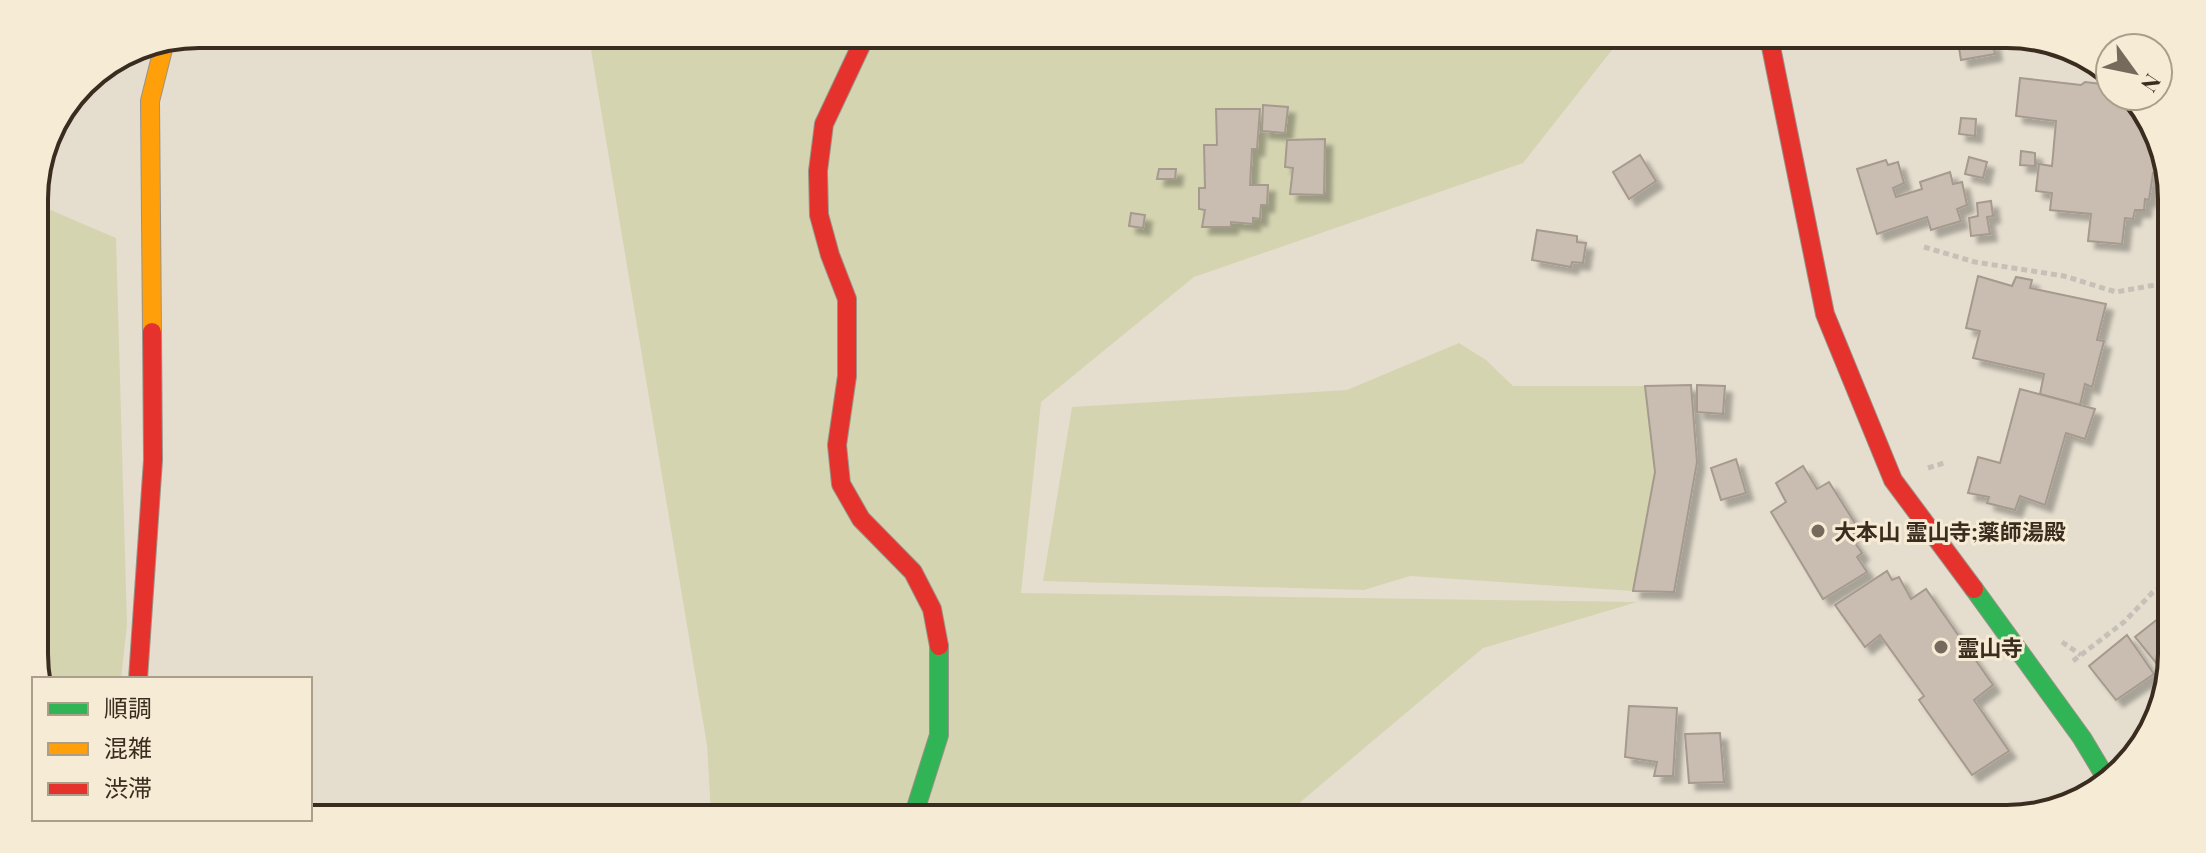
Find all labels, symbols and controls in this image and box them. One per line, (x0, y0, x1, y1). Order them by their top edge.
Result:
north arrow (2094, 32, 2174, 112)
text: N (2135, 69, 2169, 98)
place label: 大本山 霊山寺;薬師湯殿 (1834, 516, 2066, 546)
marker: 大本山 霊山寺;薬師湯殿 (1809, 522, 1827, 540)
place label: 霊山寺 (1957, 632, 2023, 662)
marker: 霊山寺 (1932, 638, 1950, 656)
legend (32, 677, 312, 821)
text: 順調 (104, 691, 152, 723)
text: 混雑 (104, 731, 152, 763)
text: 渋滞 (104, 771, 152, 803)

